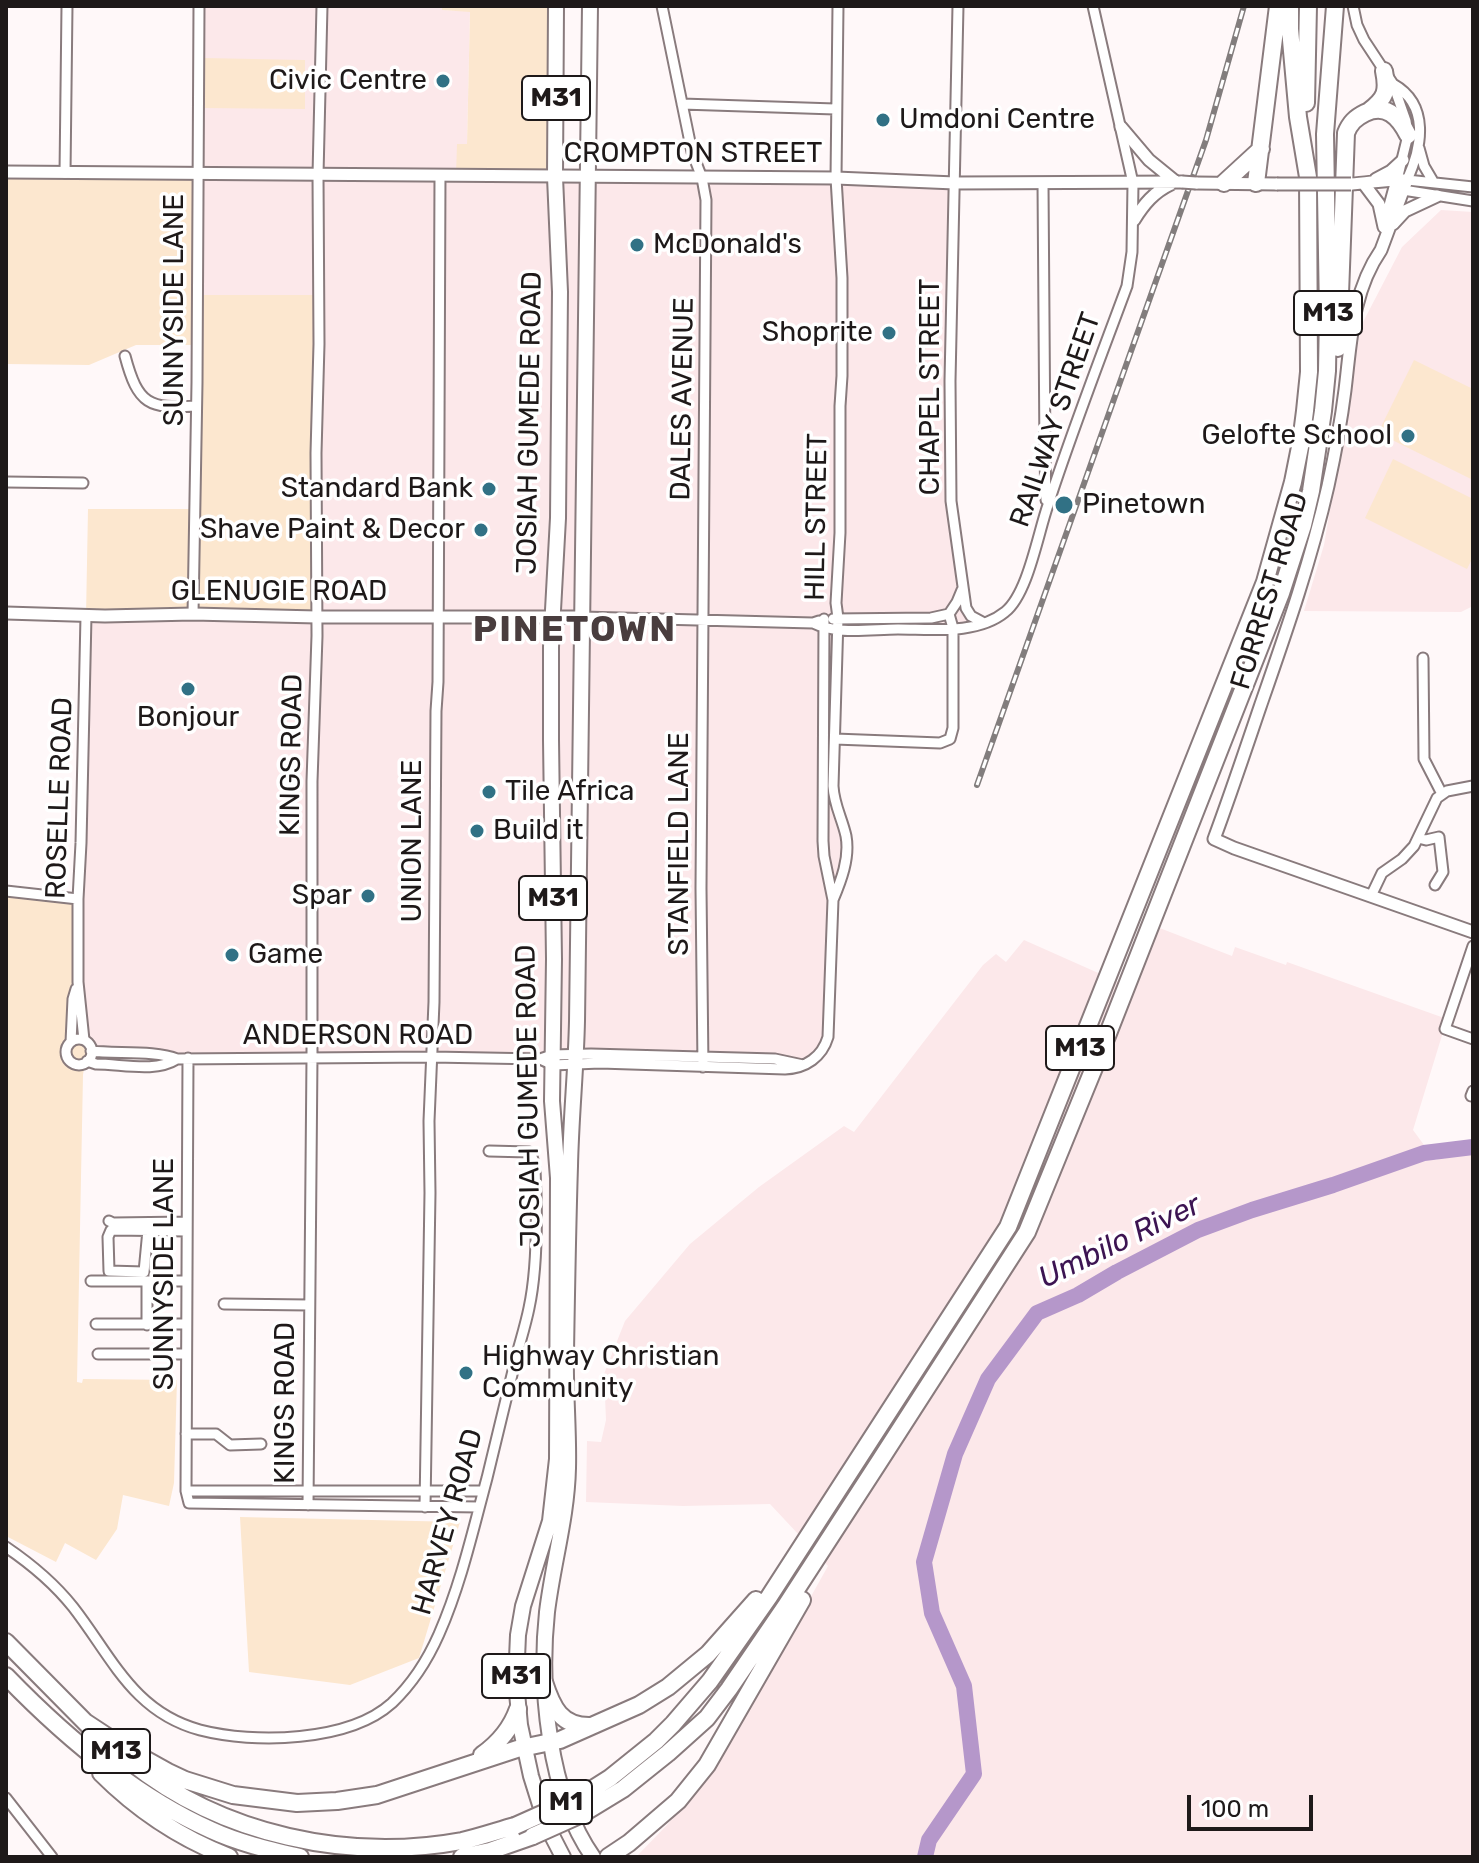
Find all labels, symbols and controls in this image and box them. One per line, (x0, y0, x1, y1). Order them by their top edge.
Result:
place label: Civic Centre (269, 64, 427, 98)
marker: Civic Centre (434, 72, 452, 90)
road number: M31 (522, 76, 590, 120)
place label: Umdoni Centre (899, 103, 1095, 137)
marker: Umdoni Centre (874, 111, 892, 129)
street label: CROMPTON STREET (563, 137, 823, 171)
street label: SUNNYSIDE LANE (158, 194, 192, 426)
place label: McDonald's (653, 228, 802, 262)
marker: McDonald's (628, 236, 646, 254)
street label: JOSIAH GUMEDE ROAD (511, 271, 549, 575)
street label: CHAPEL STREET (914, 279, 948, 495)
road number: M13 (1294, 291, 1362, 335)
street label: DALES AVENUE (664, 297, 702, 501)
street label: RAILWAY STREET (1004, 308, 1108, 532)
place label: Shoprite (762, 316, 873, 350)
marker: Shoprite (880, 324, 898, 342)
place label: Gelofte School (1201, 419, 1392, 453)
marker: Gelofte School (1399, 427, 1417, 445)
street label: HILL STREET (799, 433, 835, 601)
place label: Standard Bank (281, 472, 473, 506)
marker: Standard Bank (480, 480, 498, 498)
place label: Pinetown (1082, 488, 1205, 522)
street label: FORREST ROAD (1224, 489, 1316, 693)
marker: Pinetown (1053, 494, 1075, 516)
place label: Shave Paint & Decor (200, 513, 465, 547)
marker: Shave Paint & Decor (472, 521, 490, 539)
street label: GLENUGIE ROAD (171, 575, 387, 609)
district label: PINETOWN (473, 609, 677, 653)
street label: KINGS ROAD (274, 674, 310, 836)
marker: Bonjour (179, 680, 197, 698)
street label: ROSELLE ROAD (40, 696, 80, 900)
place label: Bonjour (137, 701, 239, 735)
street label: STANFIELD LANE (663, 732, 697, 956)
street label: UNION LANE (396, 760, 430, 922)
place label: Tile Africa (505, 775, 635, 809)
marker: Tile Africa (480, 783, 498, 801)
place label: Build it (493, 814, 583, 848)
marker: Build it (468, 822, 486, 840)
road number: M31 (519, 876, 587, 920)
place label: Spar (292, 879, 352, 913)
marker: Spar (359, 887, 377, 905)
place label: Game (248, 938, 323, 972)
street label: JOSIAH GUMEDE ROAD (510, 944, 548, 1248)
marker: Game (223, 946, 241, 964)
street label: ANDERSON ROAD (243, 1019, 473, 1053)
road number: M13 (1046, 1026, 1114, 1070)
street label: SUNNYSIDE LANE (148, 1158, 182, 1390)
water label: Umbilo River (1033, 1187, 1207, 1297)
street label: KINGS ROAD (269, 1322, 303, 1484)
place label: Highway Christian Community (482, 1340, 719, 1406)
marker: Highway Christian Community (457, 1364, 475, 1382)
street label: HARVEY ROAD (405, 1425, 491, 1619)
road number: M31 (482, 1654, 550, 1698)
road number: M13 (82, 1729, 150, 1773)
scale bar (1191, 1779, 1317, 1829)
road number: M1 (540, 1780, 592, 1824)
text: 100 m (1201, 1795, 1269, 1823)

